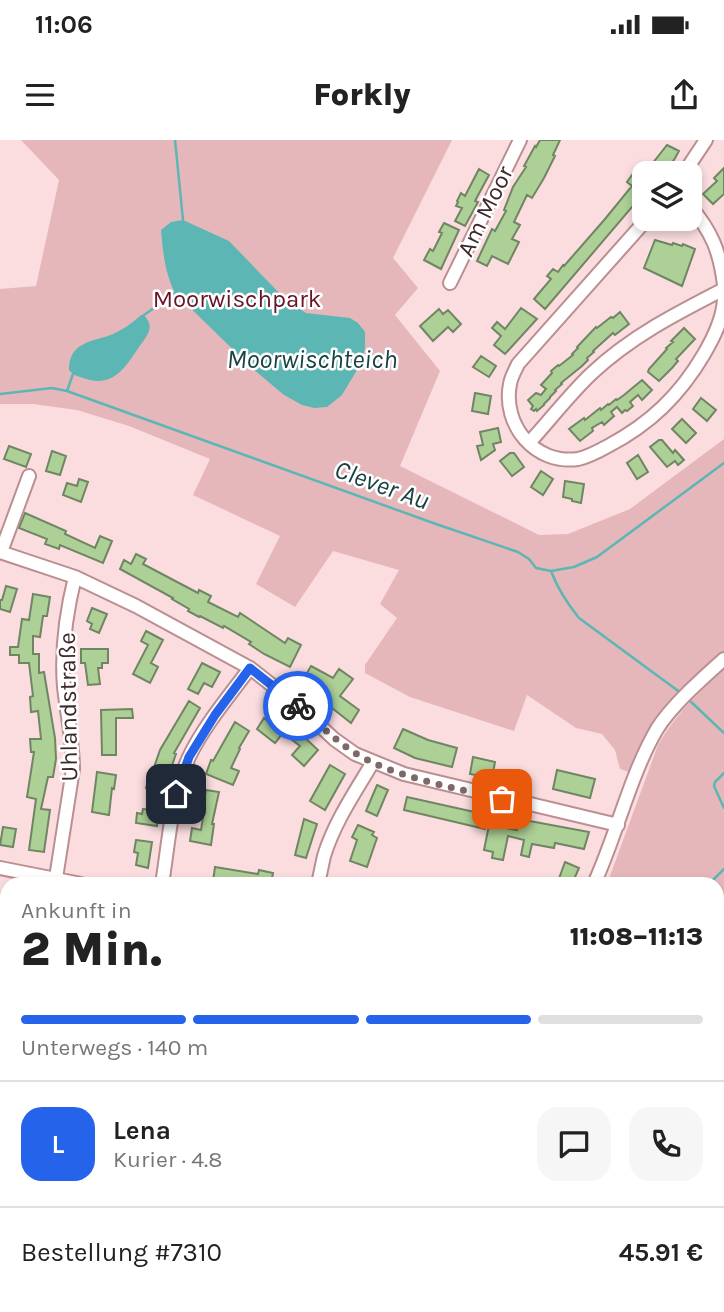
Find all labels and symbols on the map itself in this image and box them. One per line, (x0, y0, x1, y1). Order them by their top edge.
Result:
street label: Am Moor (451, 161, 519, 261)
park label: Moorwischpark (153, 285, 321, 313)
water label: Moorwischteich (227, 344, 397, 375)
water label: Clever Au (330, 454, 434, 516)
street label: Uhlandstraße (53, 632, 83, 782)
courier (263, 671, 333, 741)
pin (146, 764, 206, 824)
pin (472, 769, 532, 829)

